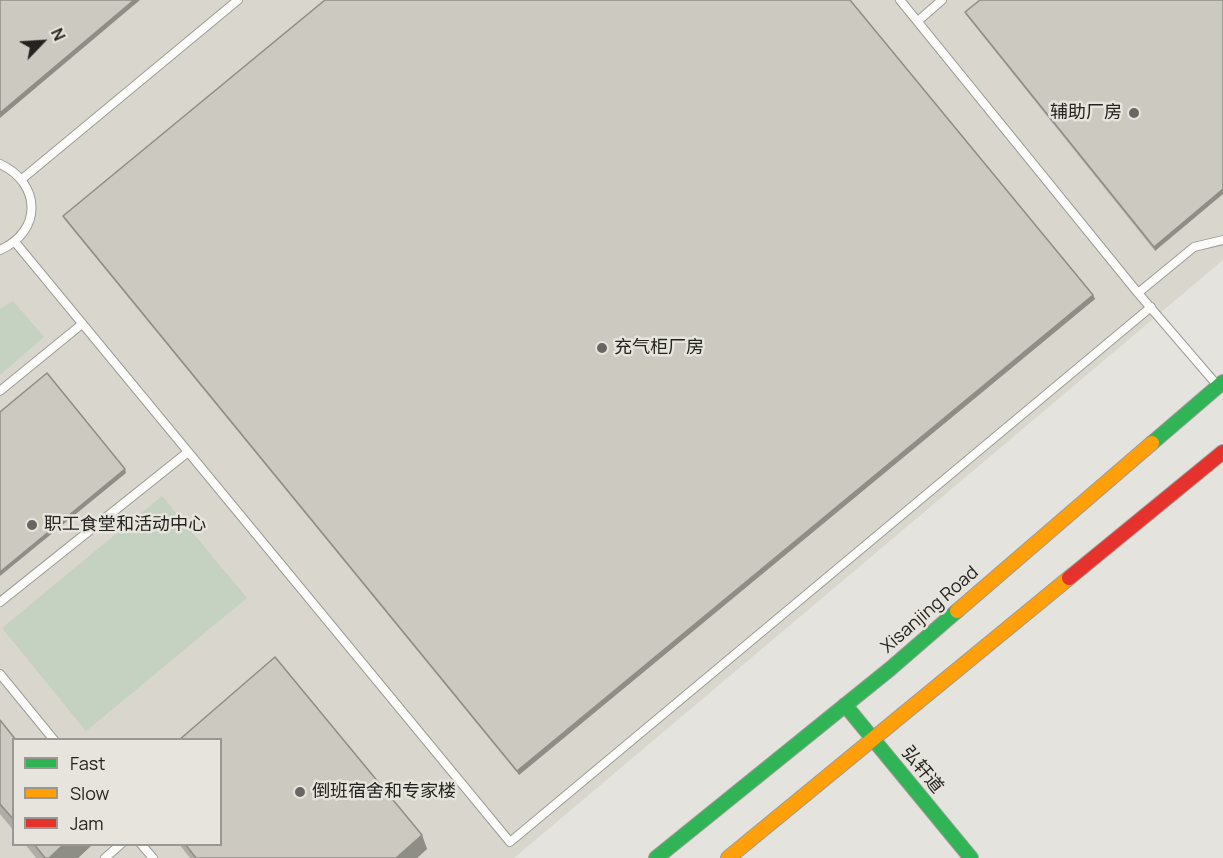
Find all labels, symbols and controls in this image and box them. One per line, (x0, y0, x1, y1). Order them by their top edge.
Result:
north arrow (12, 12, 72, 72)
text: N (46, 25, 71, 44)
place label: 辅助厂房 (1050, 102, 1122, 124)
marker: 辅助厂房 (1127, 106, 1141, 120)
place label: 充气柜厂房 (614, 337, 704, 359)
marker: 充气柜厂房 (595, 341, 609, 355)
place label: 职工食堂和活动中心 (44, 514, 206, 536)
marker: 职工食堂和活动中心 (25, 518, 39, 532)
street label: Xisanjing Road (877, 562, 983, 658)
legend (12, 738, 222, 846)
street label: 弘轩道 (897, 742, 947, 798)
text: Fast (70, 751, 105, 775)
text: Slow (70, 781, 109, 805)
place label: 倒班宿舍和专家楼 (312, 781, 456, 803)
marker: 倒班宿舍和专家楼 (293, 785, 307, 799)
text: Jam (70, 811, 104, 835)

